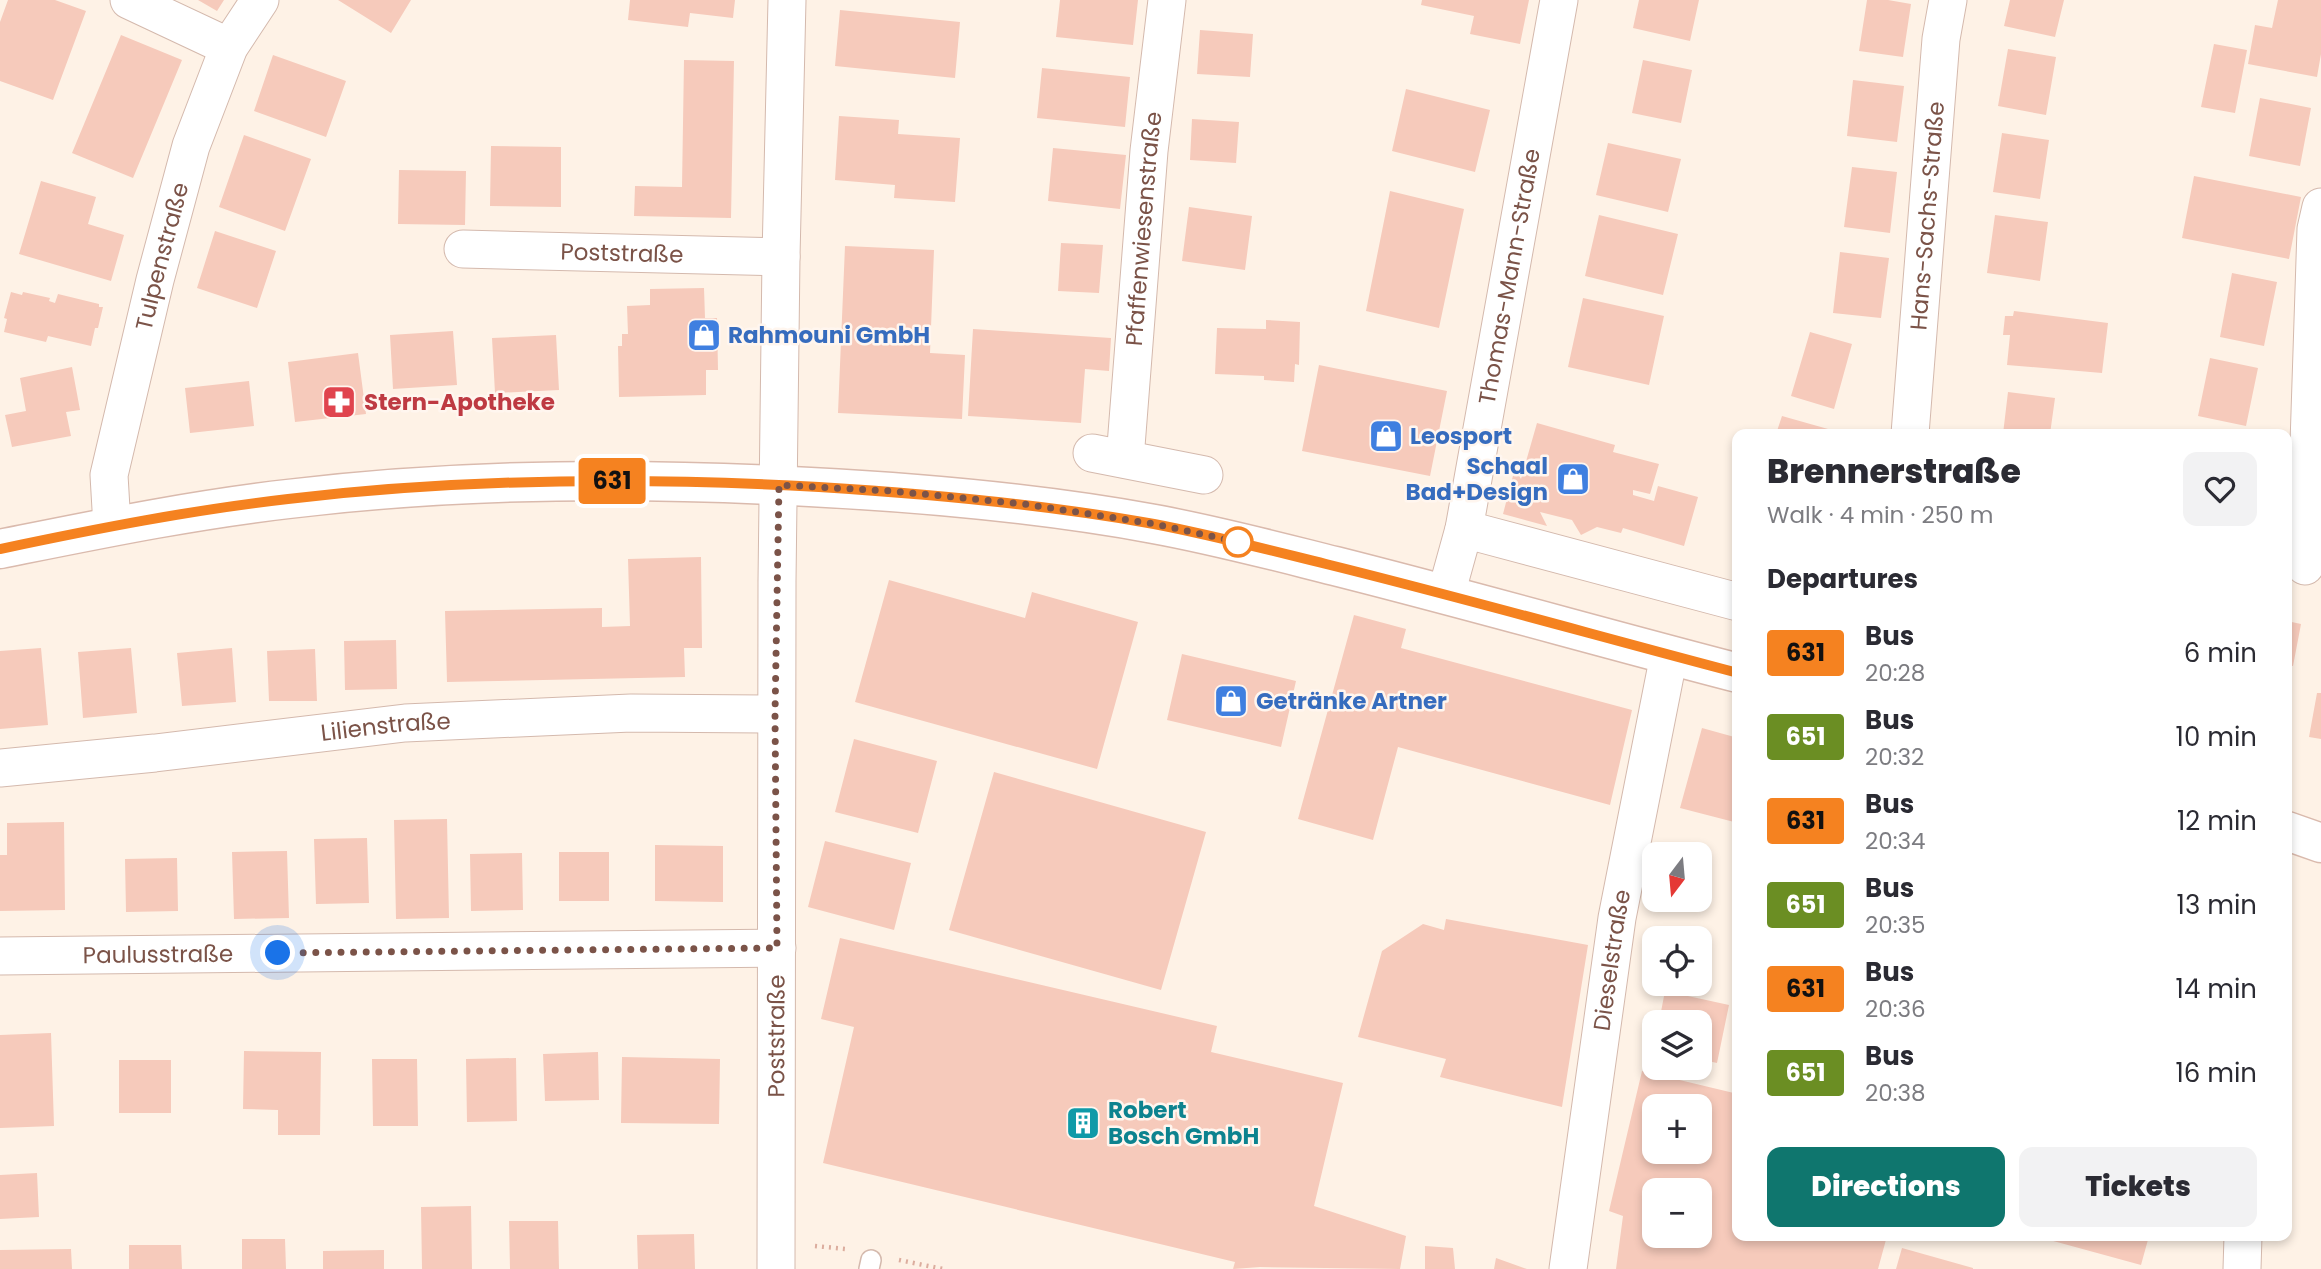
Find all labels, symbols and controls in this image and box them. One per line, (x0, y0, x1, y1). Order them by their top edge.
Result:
street label: Hans-Sachs-Straße (1902, 100, 1952, 331)
street label: Pfaffenwiesenstraße (1118, 110, 1170, 347)
street label: Thomas-Mann-Straße (1471, 146, 1548, 407)
street label: Tulpenstraße (128, 179, 197, 334)
street label: Poststraße (560, 235, 684, 271)
shop icon: Rahmouni GmbH (685, 316, 723, 354)
place label: Rahmouni GmbH (728, 319, 930, 351)
pharmacy icon: Stern-Apotheke (320, 383, 358, 421)
place label: Stern-Apotheke (364, 386, 555, 418)
shop icon: Leosport (1367, 417, 1405, 455)
place label: Leosport (1410, 420, 1512, 452)
text: Brennerstraße (1767, 448, 2021, 495)
place label: Schaal Bad+Design (1406, 450, 1548, 508)
button: heart (2183, 452, 2257, 526)
line badge: 631 (572, 458, 652, 504)
shop icon: Schaal Bad+Design (1554, 460, 1592, 498)
text: 631 (593, 464, 631, 497)
text: Walk · 4 min · 250 m (1767, 499, 1993, 531)
unlabelled marker (1223, 527, 1253, 557)
text: Departures (1767, 561, 1918, 597)
text: Bus (1865, 618, 1914, 654)
text: 6 min (2184, 635, 2257, 671)
text: 631 (1786, 636, 1825, 669)
text: 20:28 (1865, 657, 1925, 689)
shop icon: Getränke Artner (1212, 682, 1250, 720)
place label: Getränke Artner (1256, 685, 1447, 717)
text: Bus (1865, 702, 1914, 738)
street label: Lilienstraße (319, 705, 451, 749)
text: 10 min (2176, 719, 2257, 755)
text: 651 (1786, 720, 1825, 753)
text: 20:32 (1865, 741, 1924, 773)
text: Bus (1865, 786, 1914, 822)
text: 12 min (2177, 803, 2257, 839)
text: 631 (1786, 804, 1825, 837)
text: 20:34 (1865, 825, 1926, 857)
north arrow (1642, 842, 1712, 912)
map controls (1642, 842, 1712, 1248)
text: Bus (1865, 870, 1914, 906)
street label: Dieselstraße (1585, 887, 1638, 1033)
text: 13 min (2177, 887, 2257, 923)
text: 651 (1786, 888, 1825, 921)
text: 20:35 (1865, 909, 1926, 941)
button: locate (1642, 926, 1712, 996)
your location (260, 935, 295, 970)
street label: Paulusstraße (83, 938, 233, 971)
text: Bus (1865, 954, 1914, 990)
text: 14 min (2176, 971, 2257, 1007)
text: 631 (1786, 972, 1825, 1005)
street label: Poststraße (760, 975, 792, 1097)
text: 20:36 (1865, 993, 1926, 1025)
button: layers (1642, 1010, 1712, 1080)
text: Bus (1865, 1038, 1914, 1074)
text: 16 min (2175, 1055, 2257, 1091)
text: 651 (1786, 1056, 1825, 1089)
text: 20:38 (1865, 1077, 1926, 1109)
place label: Robert Bosch GmbH (1108, 1094, 1259, 1152)
button: + (1642, 1094, 1712, 1164)
building icon: Robert Bosch GmbH (1064, 1104, 1102, 1142)
button: Directions (1767, 1147, 2005, 1227)
button: Tickets (2019, 1147, 2257, 1227)
button: − (1642, 1178, 1712, 1248)

